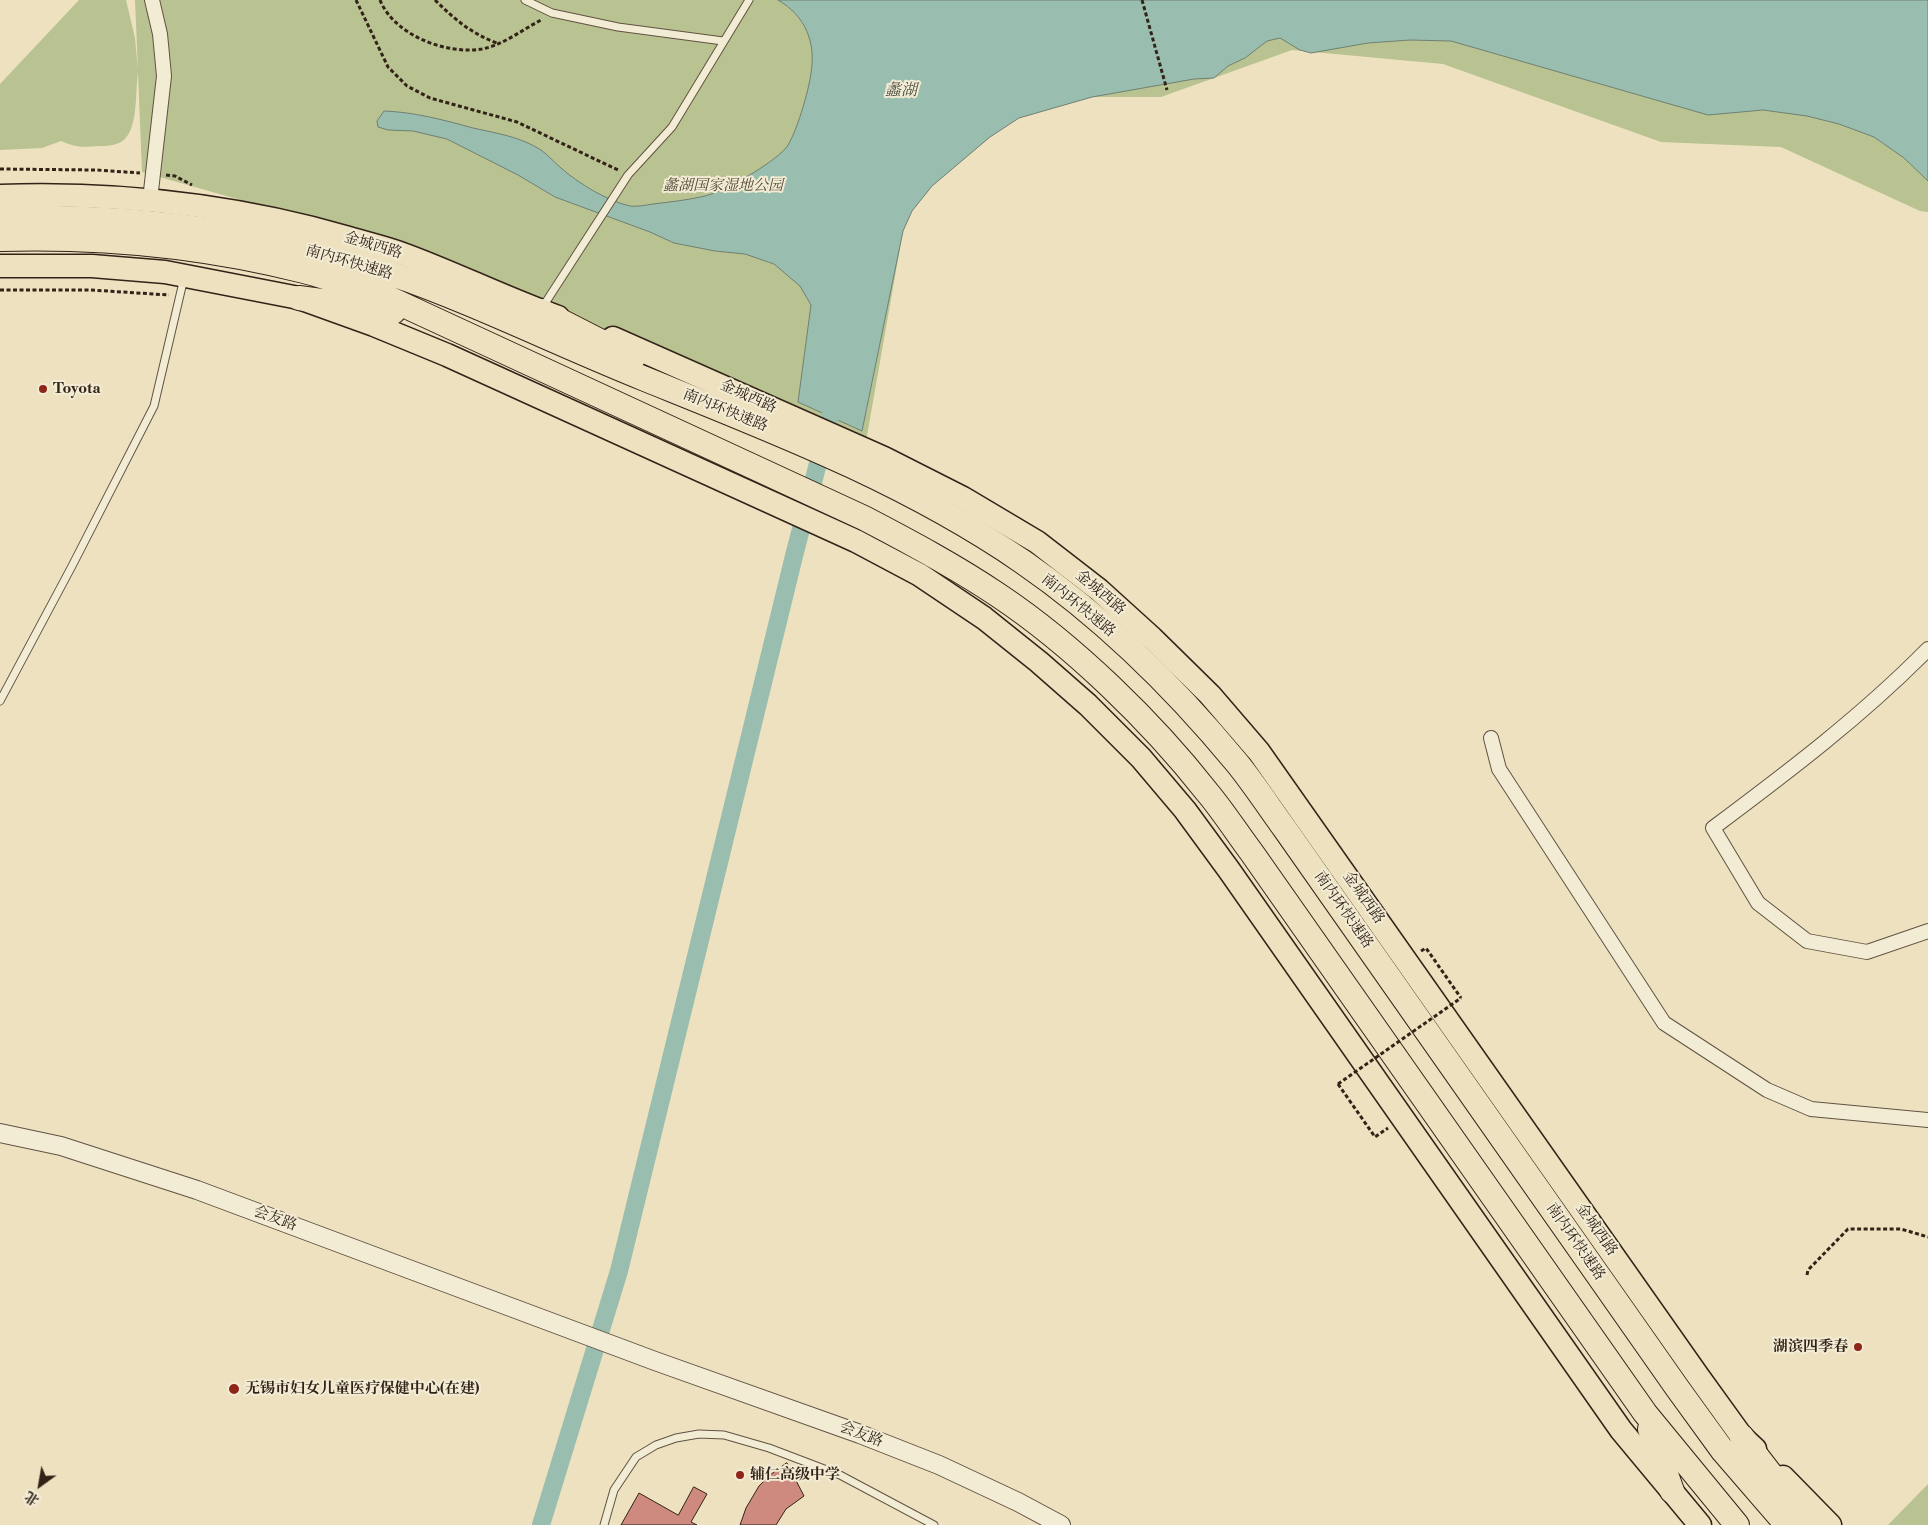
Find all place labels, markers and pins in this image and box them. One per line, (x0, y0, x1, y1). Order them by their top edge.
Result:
place label: Toyota (53, 380, 101, 398)
marker: Toyota (37, 383, 49, 395)
place label: 湖滨四季春 (1773, 1338, 1848, 1356)
marker: 湖滨四季春 (1852, 1341, 1864, 1353)
place label: 无锡市妇女儿童医疗保健中心(在建) (245, 1380, 479, 1398)
marker: 无锡市妇女儿童医疗保健中心(在建) (227, 1382, 241, 1396)
place label: 辅仁高级中学 (750, 1466, 840, 1484)
marker: 辅仁高级中学 (734, 1469, 746, 1481)

